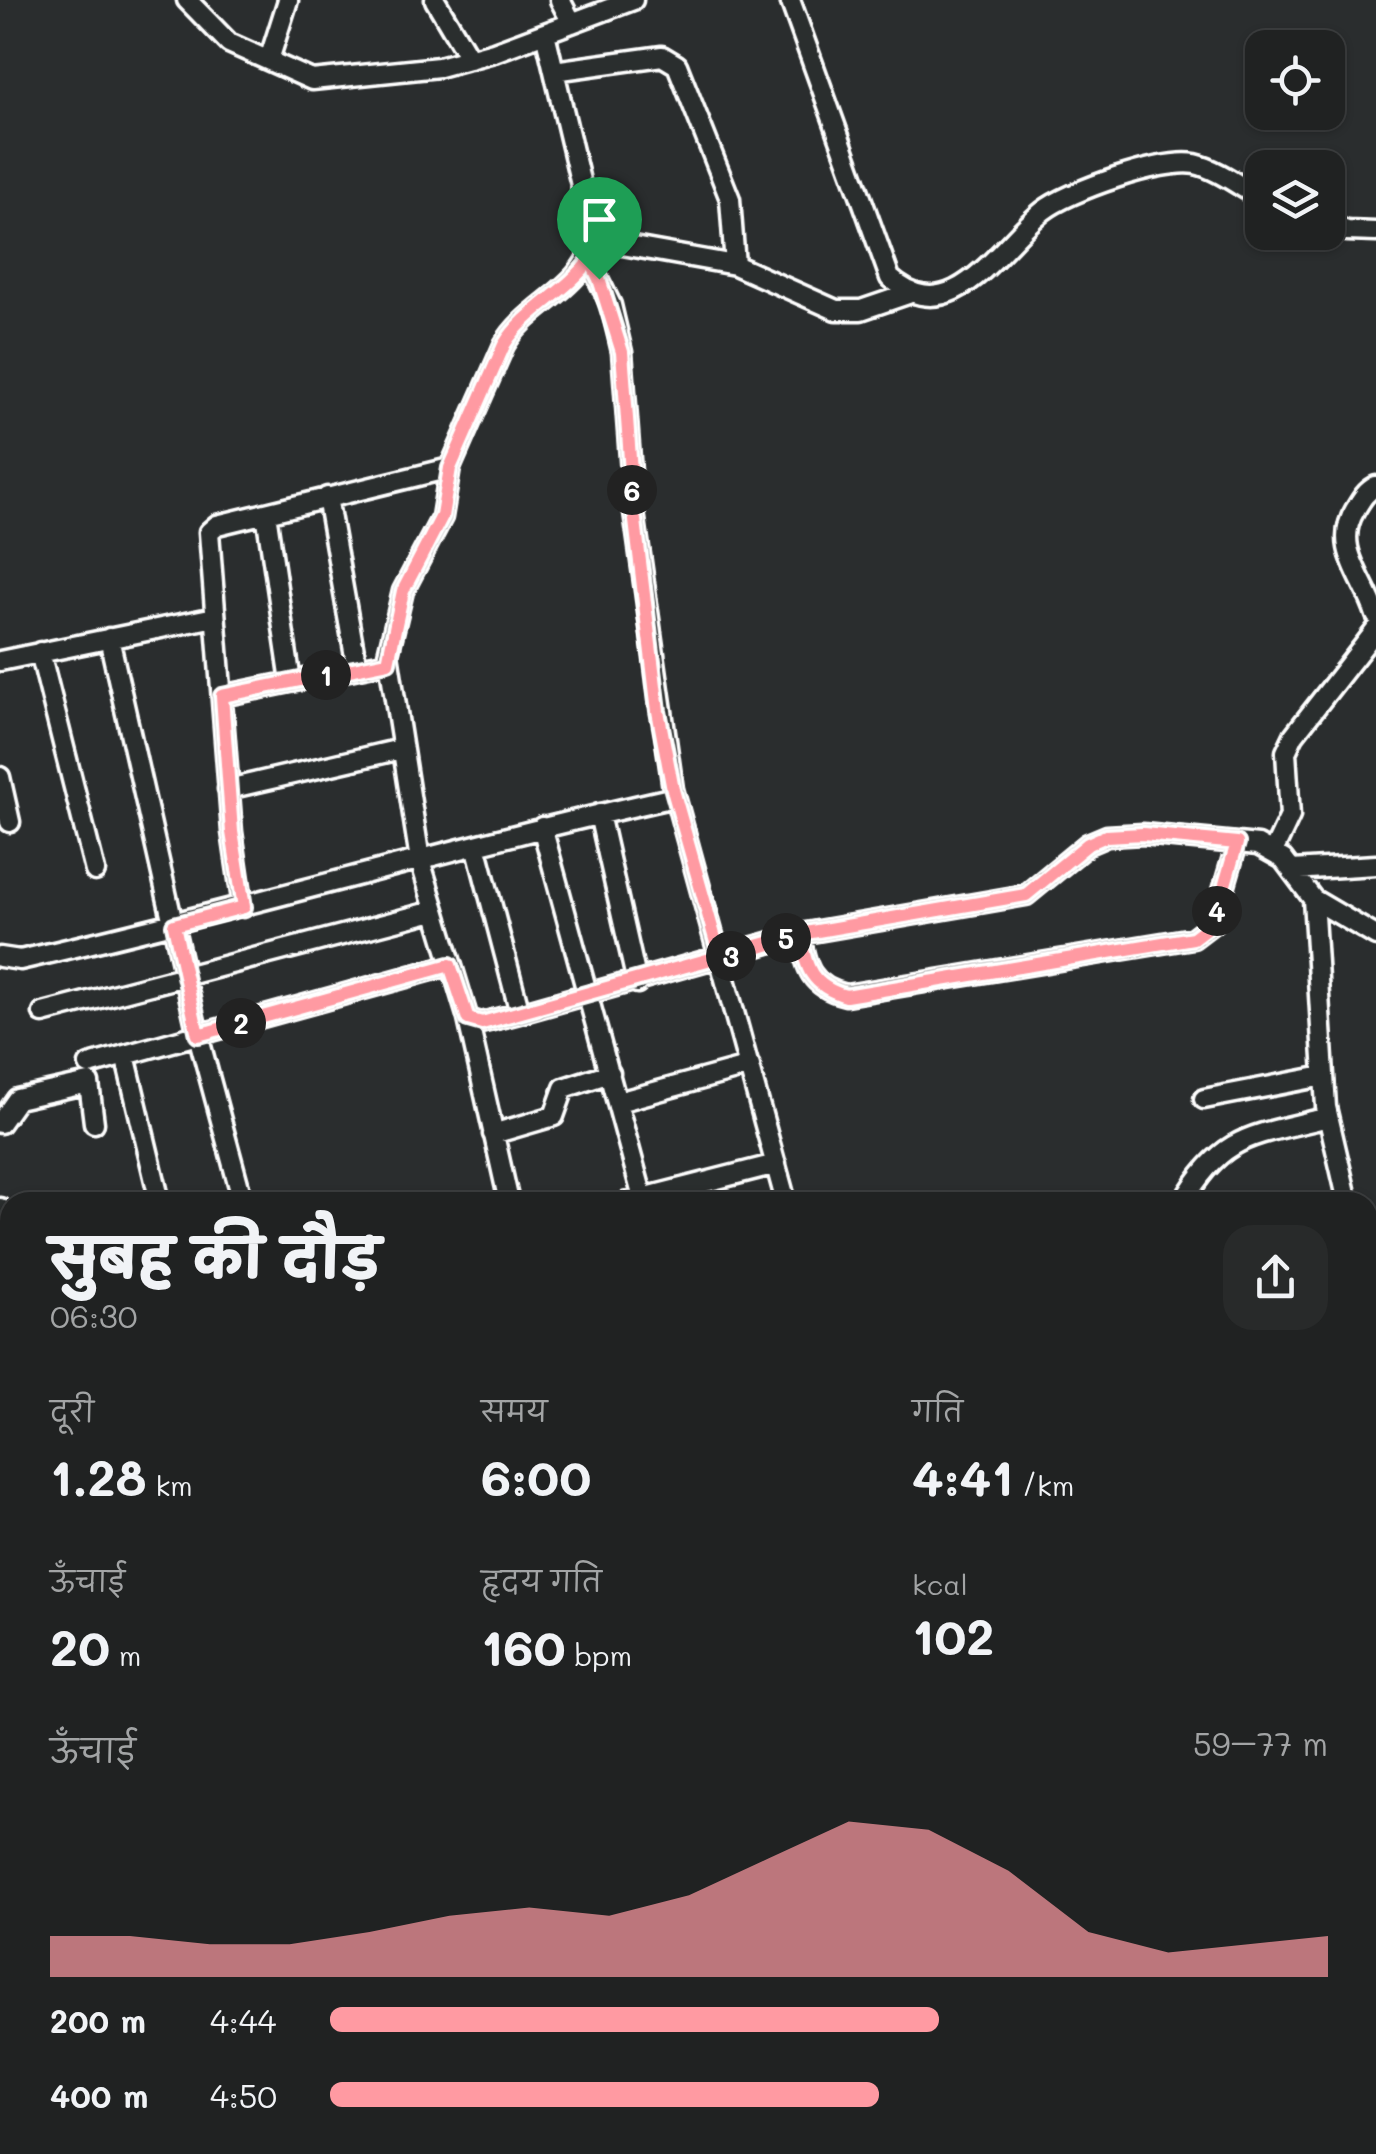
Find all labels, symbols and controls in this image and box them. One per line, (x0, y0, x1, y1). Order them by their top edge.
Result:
map controls (1245, 30, 1345, 250)
button: locate (1245, 30, 1345, 130)
button: layers (1245, 150, 1345, 250)
pin (557, 177, 642, 280)
icon: arrive (572, 192, 627, 247)
pin: 6 (607, 465, 657, 515)
text: 6 (624, 472, 640, 508)
pin: 1 (301, 650, 351, 700)
text: 1 (320, 657, 332, 693)
pin: 4 (1192, 886, 1242, 936)
text: 4 (1208, 893, 1226, 929)
pin: 5 (761, 913, 811, 963)
text: 5 (778, 920, 794, 956)
pin: 3 (706, 931, 756, 981)
text: 3 (723, 938, 739, 974)
pin: 2 (216, 998, 266, 1048)
text: 2 (233, 1005, 249, 1041)
text: सुबह की दौड़ (50, 1220, 380, 1292)
button: share (1223, 1225, 1328, 1330)
text: 06:30 (50, 1294, 138, 1336)
text: दूरी (50, 1393, 94, 1429)
text: समय (481, 1393, 548, 1429)
text: गति (912, 1393, 963, 1429)
text: 1.28 (50, 1443, 147, 1509)
text: 6:00 (481, 1443, 591, 1509)
text: 4:41 (912, 1443, 1013, 1509)
text: km (147, 1467, 193, 1503)
text: /km (1013, 1467, 1074, 1503)
text: ऊँचाई (50, 1563, 125, 1599)
text: हृदय गति (481, 1563, 602, 1599)
text: kcal (912, 1566, 968, 1602)
text: 102 (912, 1602, 994, 1668)
text: 20 (50, 1613, 110, 1679)
text: 160 (481, 1613, 566, 1679)
text: m (110, 1637, 141, 1673)
text: bpm (566, 1637, 632, 1673)
text: 59–77 m (1193, 1722, 1328, 1764)
text: ऊँचाई (50, 1729, 136, 1771)
text: 200 m (50, 1999, 146, 2041)
text: 4:44 (210, 1999, 276, 2041)
text: 400 m (50, 2074, 148, 2116)
text: 4:50 (210, 2074, 277, 2116)

